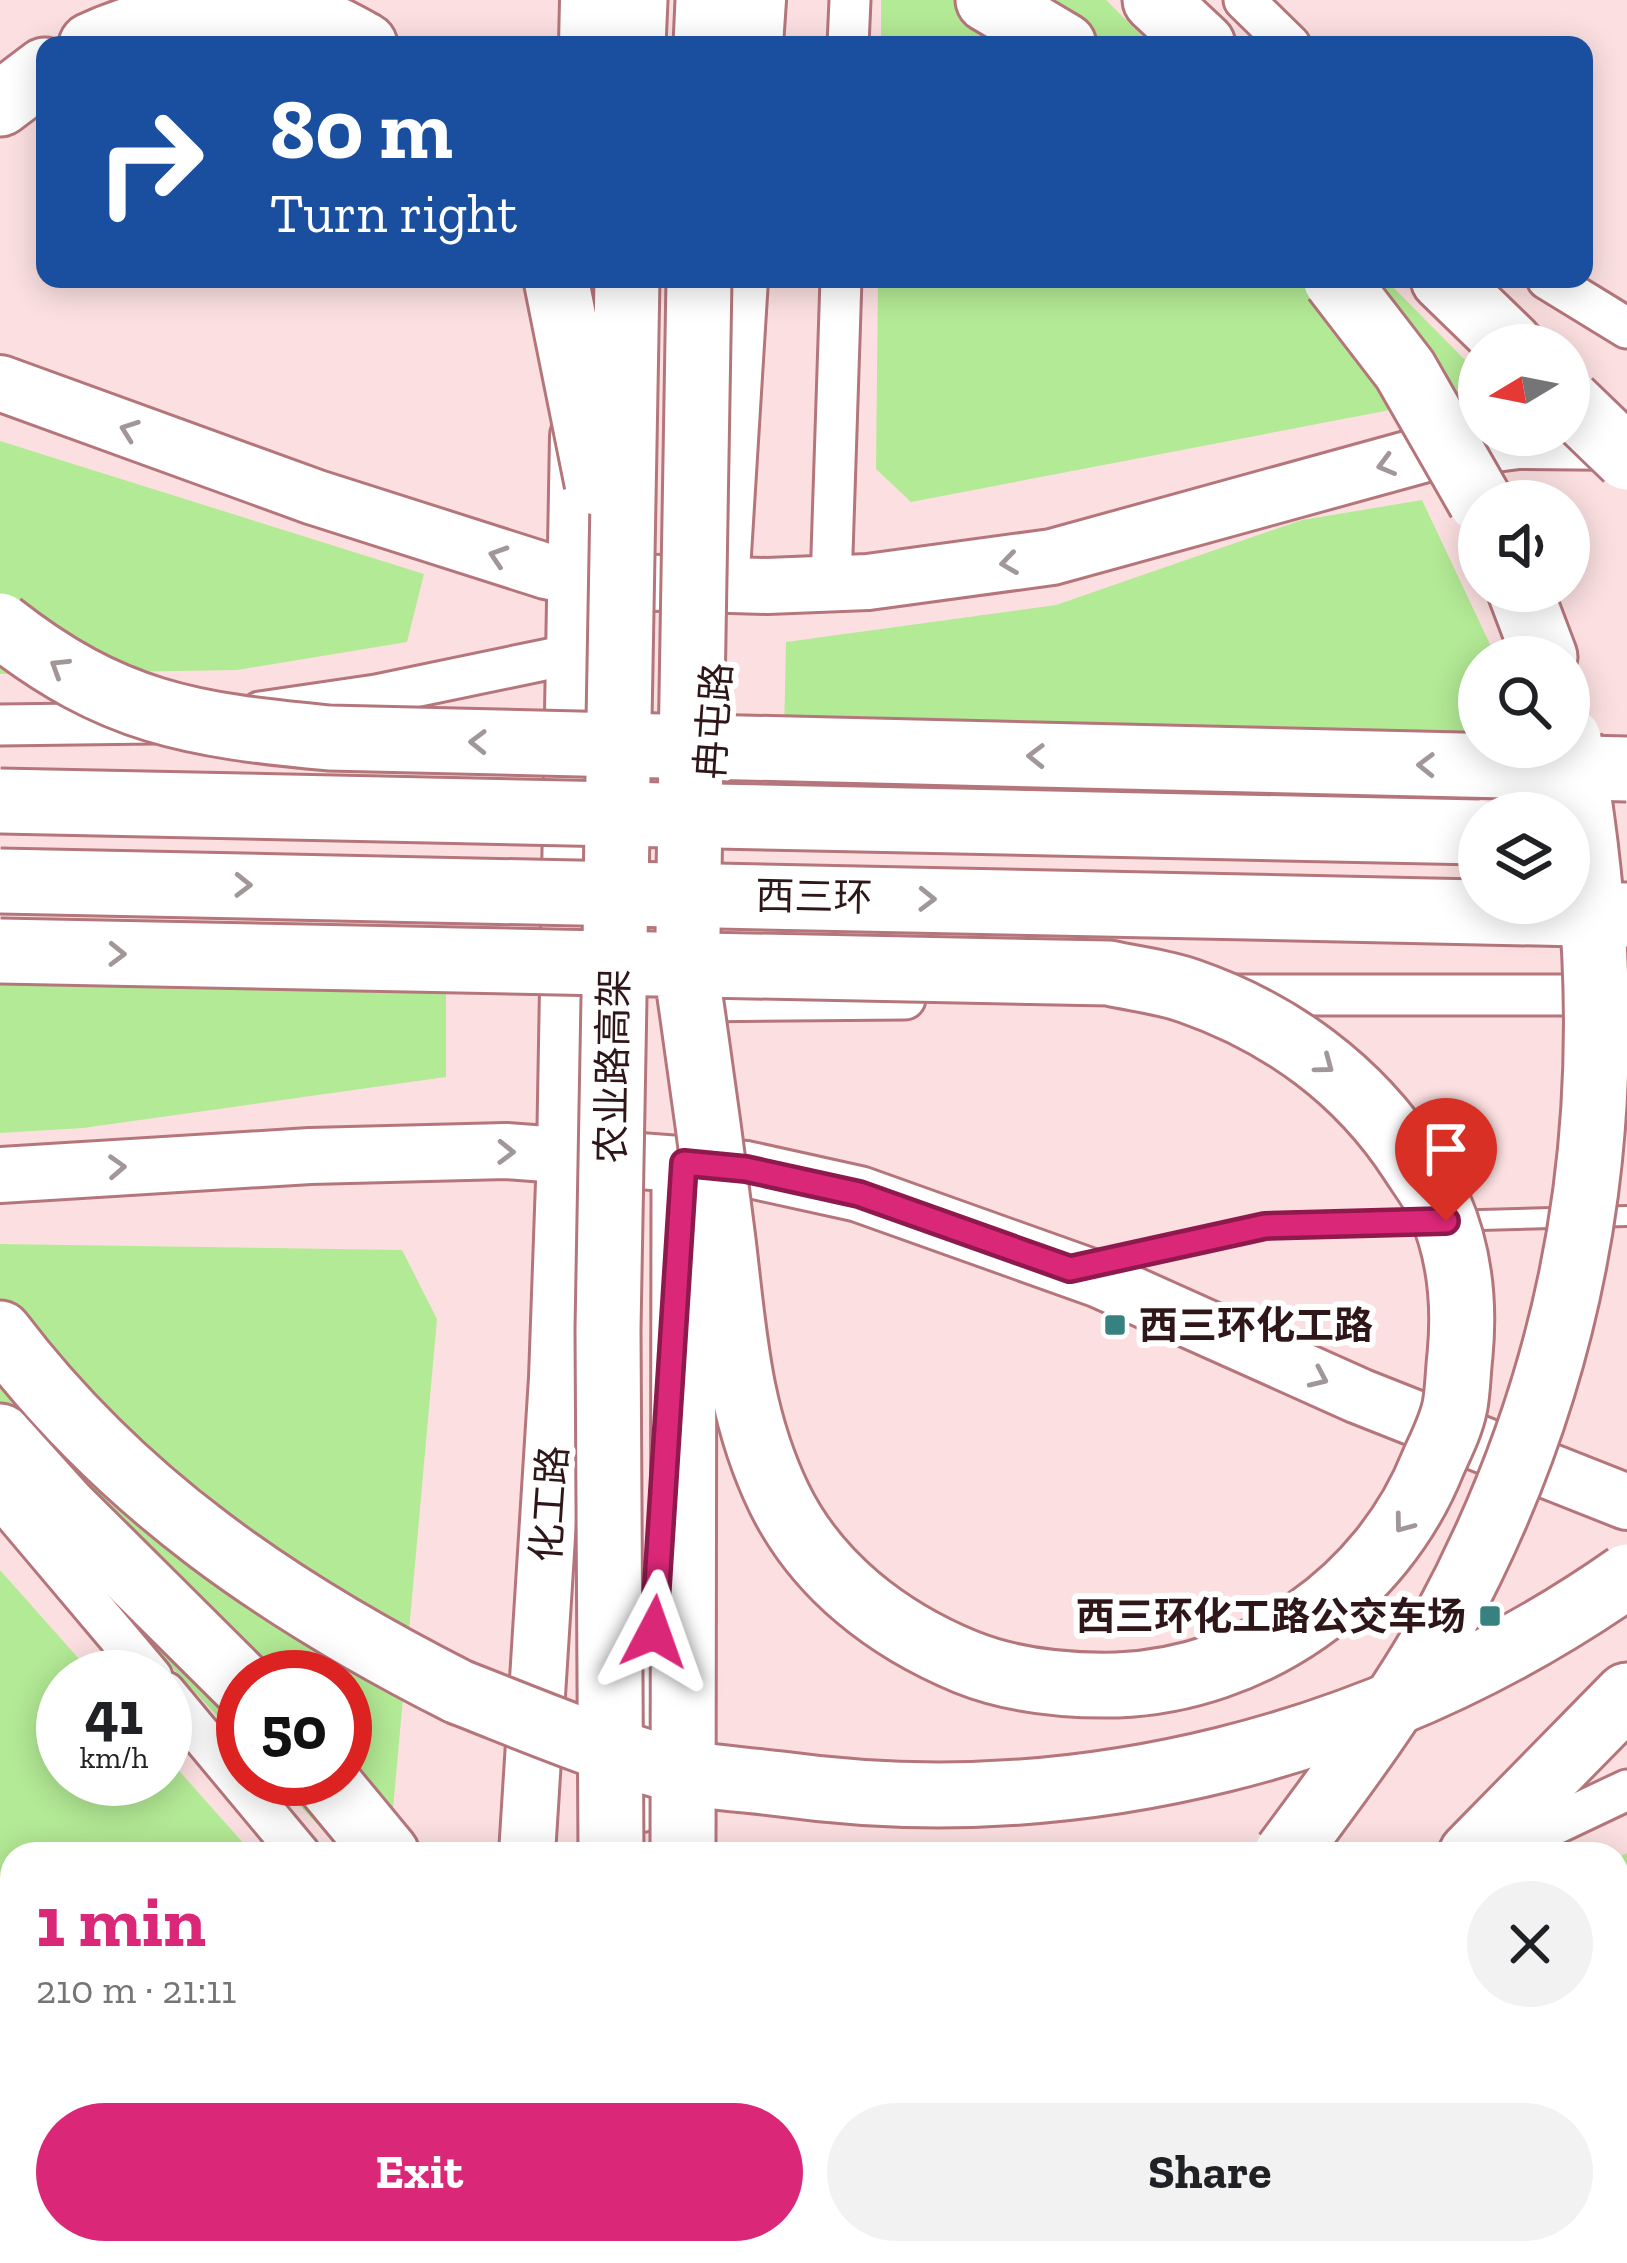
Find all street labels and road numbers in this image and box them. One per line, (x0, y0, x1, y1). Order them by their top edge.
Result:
street label: 冉屯路 (686, 661, 741, 781)
street label: 西三环 (755, 872, 873, 921)
street label: 农业路高架 (587, 968, 638, 1164)
street label: 化工路 (522, 1444, 577, 1564)

